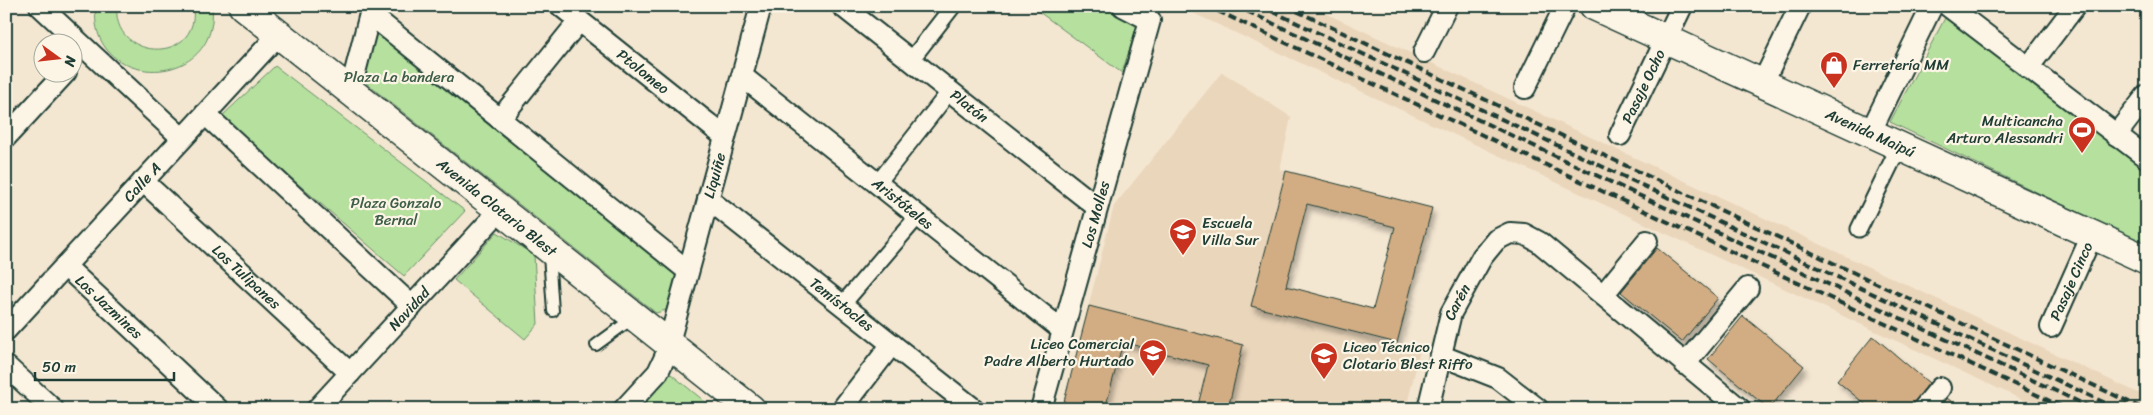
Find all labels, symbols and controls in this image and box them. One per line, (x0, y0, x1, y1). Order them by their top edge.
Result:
north arrow (32, 32, 82, 82)
street label: Ptolomeo (611, 42, 676, 101)
street label: Pasaje Ocho (1614, 44, 1673, 128)
shop icon: Ferretería MM (1819, 50, 1849, 89)
text: N (57, 52, 84, 69)
place label: Ferretería MM (1853, 52, 1949, 78)
park label: Plaza La bandera (344, 64, 455, 90)
street label: Platón (944, 83, 994, 130)
street label: Avenida Maipú (1820, 101, 1920, 165)
place label: Multicancha Arturo Alessandri (1946, 108, 2064, 151)
sports icon: Multicancha Arturo Alessandri (2067, 115, 2097, 154)
street label: Liquiñe (696, 149, 733, 201)
street label: Avenida Clotario Blest (430, 151, 564, 264)
street label: Calle A (117, 156, 168, 208)
street label: Aristóteles (865, 170, 940, 237)
street label: Los Molles (1074, 178, 1117, 251)
park label: Plaza Gonzalo Bernal (351, 190, 442, 233)
place label: Escuela Villa Sur (1202, 210, 1259, 253)
school or university icon: Escuela Villa Sur (1168, 217, 1198, 256)
street label: Pasaje Cinco (2042, 237, 2100, 325)
street label: Los Tulipanes (206, 238, 287, 316)
street label: Los Jazmines (69, 268, 149, 346)
street label: Temístocles (803, 271, 880, 339)
street label: Carén (1437, 279, 1478, 323)
street label: Navidad (382, 280, 437, 337)
place label: Liceo Comercial Padre Alberto Hurtado (984, 331, 1135, 374)
place label: Liceo Técnico Clotario Blest Riffo (1343, 334, 1473, 377)
school or university icon: Liceo Comercial Padre Alberto Hurtado (1138, 338, 1168, 377)
school or university icon: Liceo Técnico Clotario Blest Riffo (1309, 341, 1339, 380)
scale bar (35, 350, 174, 382)
text: 50 m (42, 354, 77, 380)

